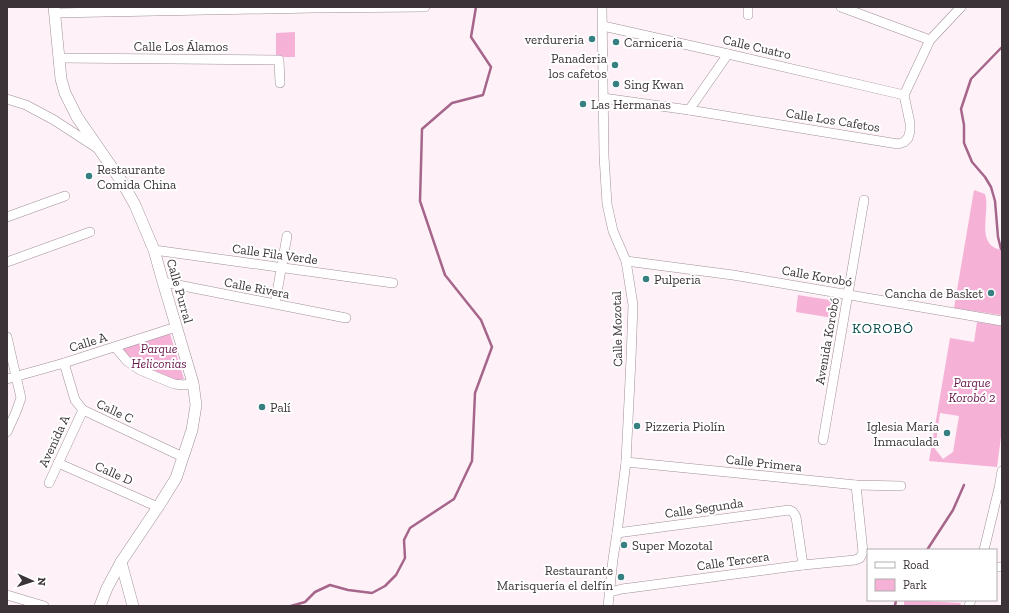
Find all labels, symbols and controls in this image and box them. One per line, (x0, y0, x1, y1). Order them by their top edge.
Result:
place label: verdureria (525, 32, 585, 47)
street label: Calle Cuatro (721, 32, 793, 62)
marker: verdureria (587, 34, 597, 44)
place label: Carniceria (624, 35, 683, 50)
marker: Carniceria (611, 37, 621, 47)
street label: Calle Los Álamos (134, 39, 229, 54)
place label: Panaderia los cafetos (549, 51, 608, 81)
marker: Panaderia los cafetos (610, 60, 620, 70)
place label: Sing Kwan (624, 77, 684, 92)
marker: Sing Kwan (611, 79, 621, 89)
place label: Las Hermanas (591, 97, 671, 112)
marker: Las Hermanas (578, 99, 588, 109)
street label: Calle Los Cafetos (785, 105, 881, 135)
place label: Restaurante Comida China (97, 162, 177, 192)
marker: Restaurante Comida China (84, 171, 94, 181)
street label: Calle Fila Verde (231, 241, 319, 267)
street label: Calle Purral (164, 257, 196, 325)
street label: Calle Korobó (781, 262, 854, 290)
place label: Pulperia (654, 272, 702, 287)
street label: Calle Rivera (223, 274, 292, 302)
marker: Pulperia (641, 274, 651, 284)
place label: Cancha de Basket (885, 286, 983, 301)
marker: Cancha de Basket (986, 288, 996, 298)
street label: Calle Mozotal (609, 290, 625, 367)
street label: Avenida Korobó (812, 296, 842, 386)
district label: KOROBÓ (852, 320, 914, 337)
street label: Calle A (67, 329, 109, 355)
park label: Parque Heliconias (131, 341, 187, 371)
park label: Parque Korobó 2 (949, 375, 995, 405)
street label: Calle C (94, 396, 136, 426)
place label: Palí (270, 400, 291, 415)
marker: Palí (257, 402, 267, 412)
street label: Avenida A (35, 412, 73, 469)
place label: Pizzeria Piolín (645, 419, 725, 434)
place label: Iglesia María Inmaculada (867, 419, 940, 449)
marker: Pizzeria Piolín (632, 421, 642, 431)
marker: Iglesia María Inmaculada (942, 428, 952, 438)
street label: Calle Primera (725, 452, 803, 475)
street label: Calle D (93, 458, 135, 488)
street label: Calle Segunda (664, 495, 745, 521)
place label: Super Mozotal (632, 538, 713, 553)
marker: Super Mozotal (619, 540, 629, 550)
street label: Calle Tercera (696, 548, 771, 574)
legend (867, 549, 997, 601)
text: Road (903, 558, 929, 572)
north arrow (12, 561, 52, 601)
place label: Restaurante Marisquería el delfín (497, 563, 614, 593)
marker: Restaurante Marisquería el delfín (616, 572, 626, 582)
text: N (35, 577, 48, 587)
text: Park (903, 578, 928, 592)

